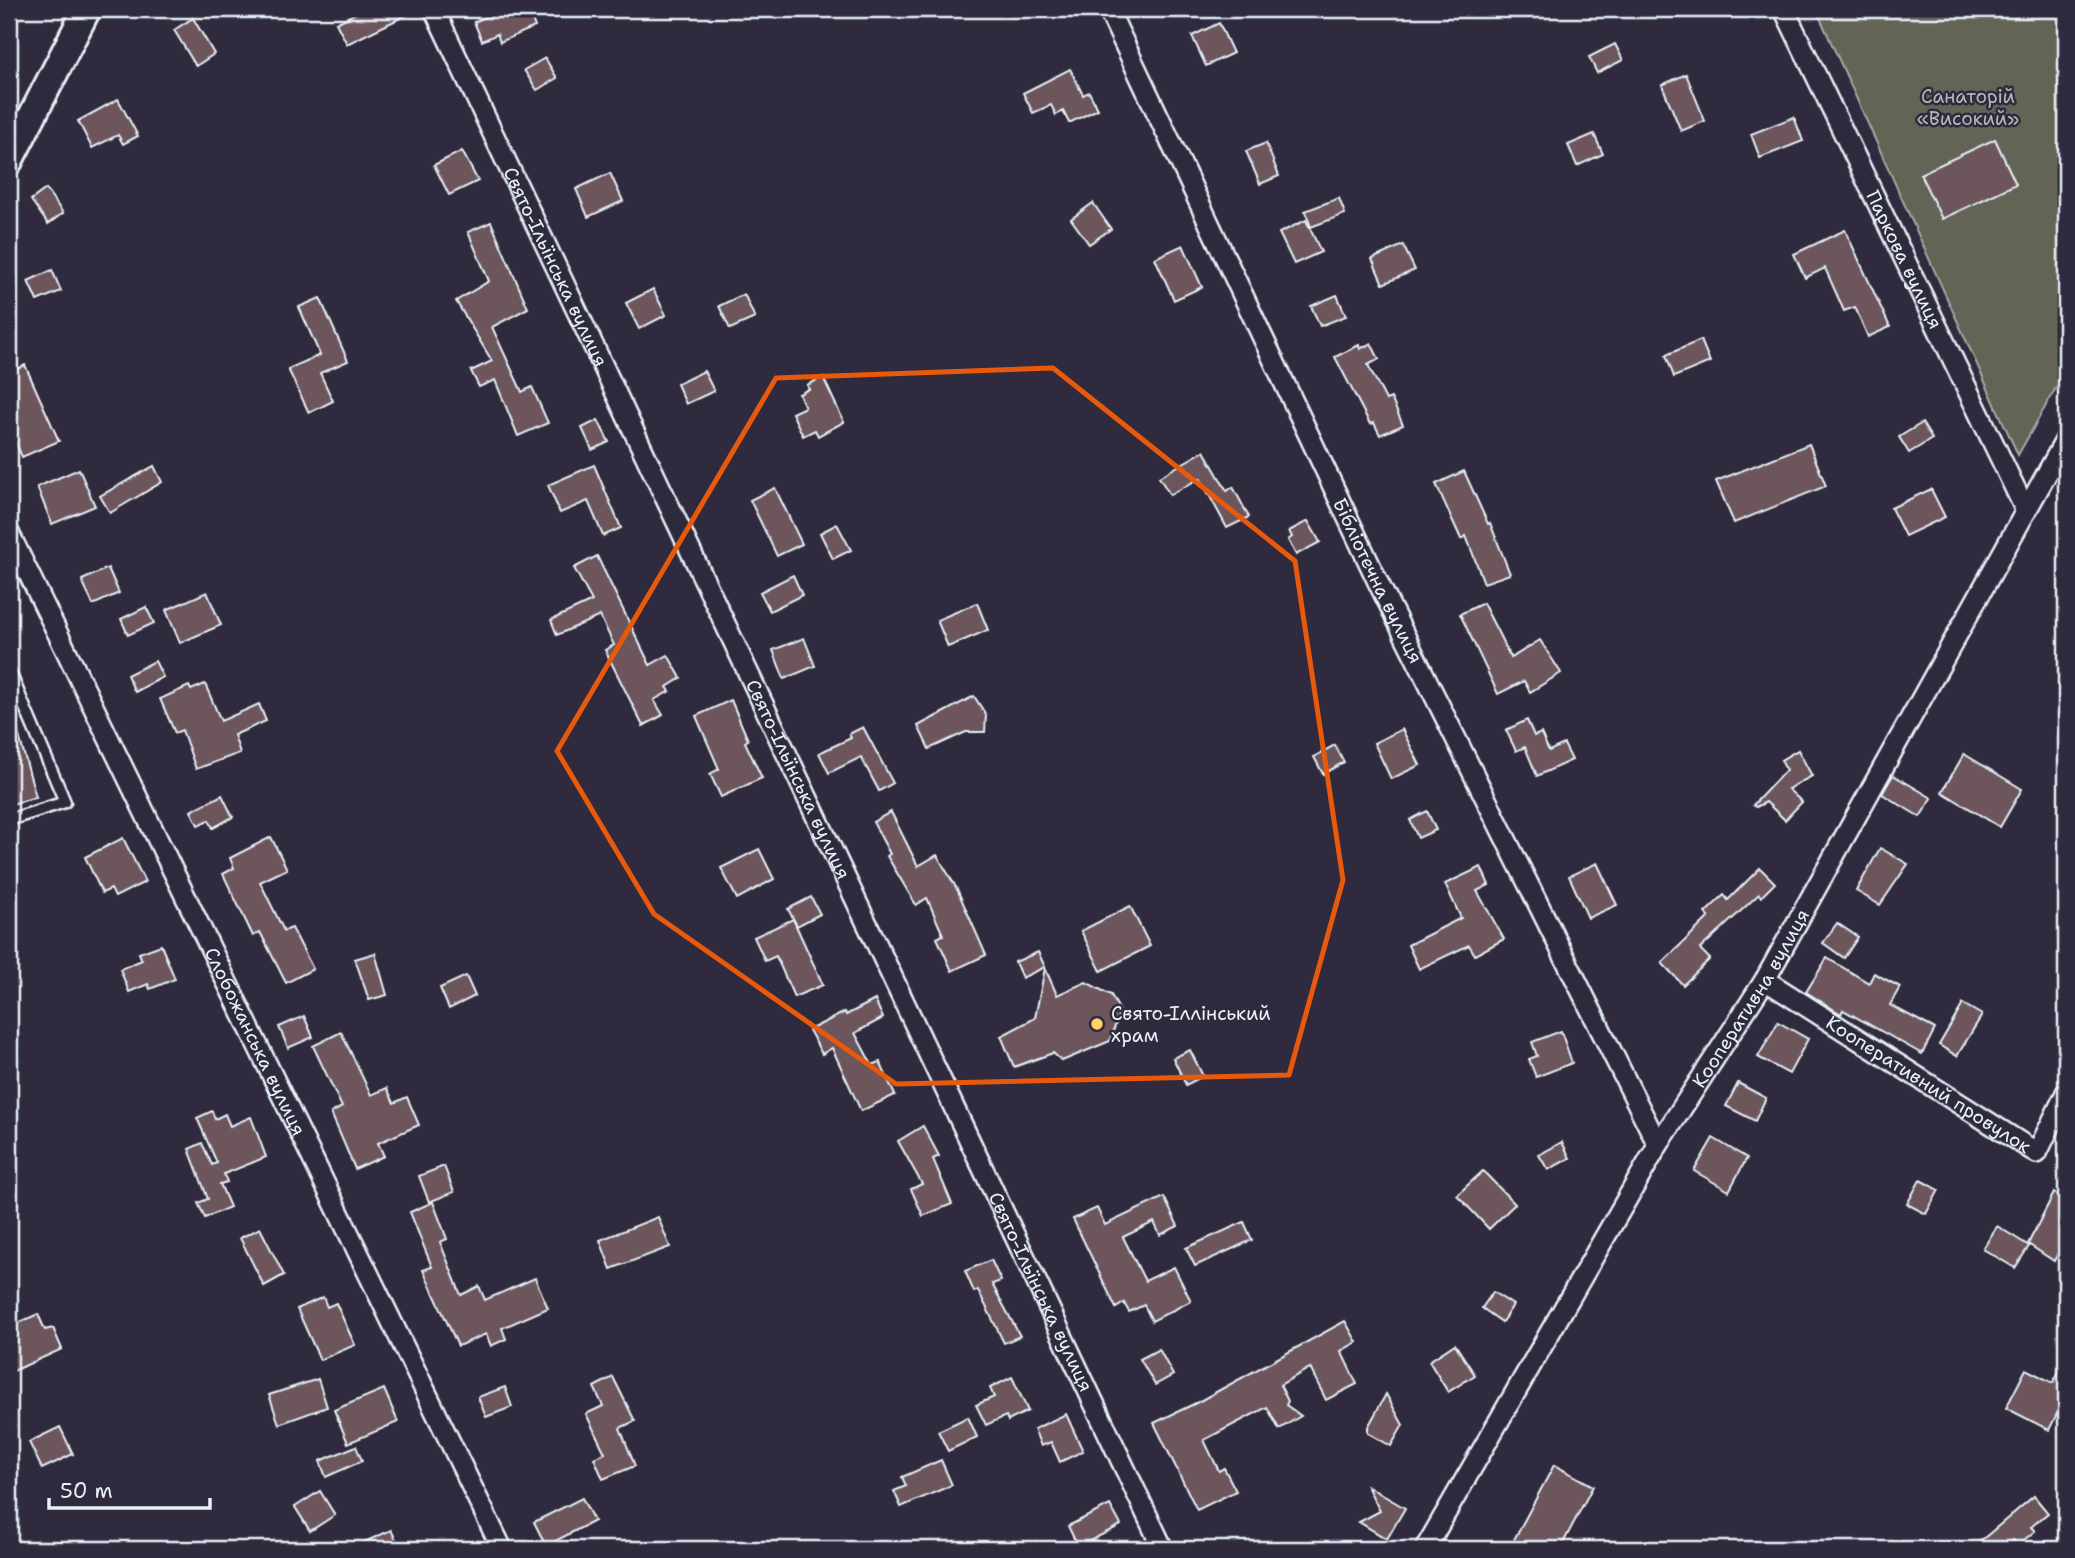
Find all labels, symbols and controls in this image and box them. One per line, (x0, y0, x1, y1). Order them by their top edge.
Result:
park label: Санаторій «Високий» (1917, 84, 2019, 131)
street label: Свято-Ільїнська вулиця (498, 163, 614, 371)
street label: Паркова вулиця (1861, 186, 1949, 333)
street label: Бібліотечна вулиця (1328, 494, 1429, 667)
street label: Свято-Ільїнська вулиця (741, 675, 857, 883)
street label: Кооперативна вулиця (1686, 904, 1815, 1092)
street label: Слобожанська вулиця (199, 943, 312, 1140)
place label: Свято-Іллінський храм (1111, 1001, 1271, 1048)
street label: Кооперативний провулок (1821, 1010, 2036, 1159)
marker: Свято-Іллінський храм (1089, 1016, 1105, 1032)
street label: Свято-Ільїнська вулиця (983, 1188, 1099, 1395)
scale bar (49, 1467, 210, 1511)
text: 50 m (60, 1477, 113, 1505)

